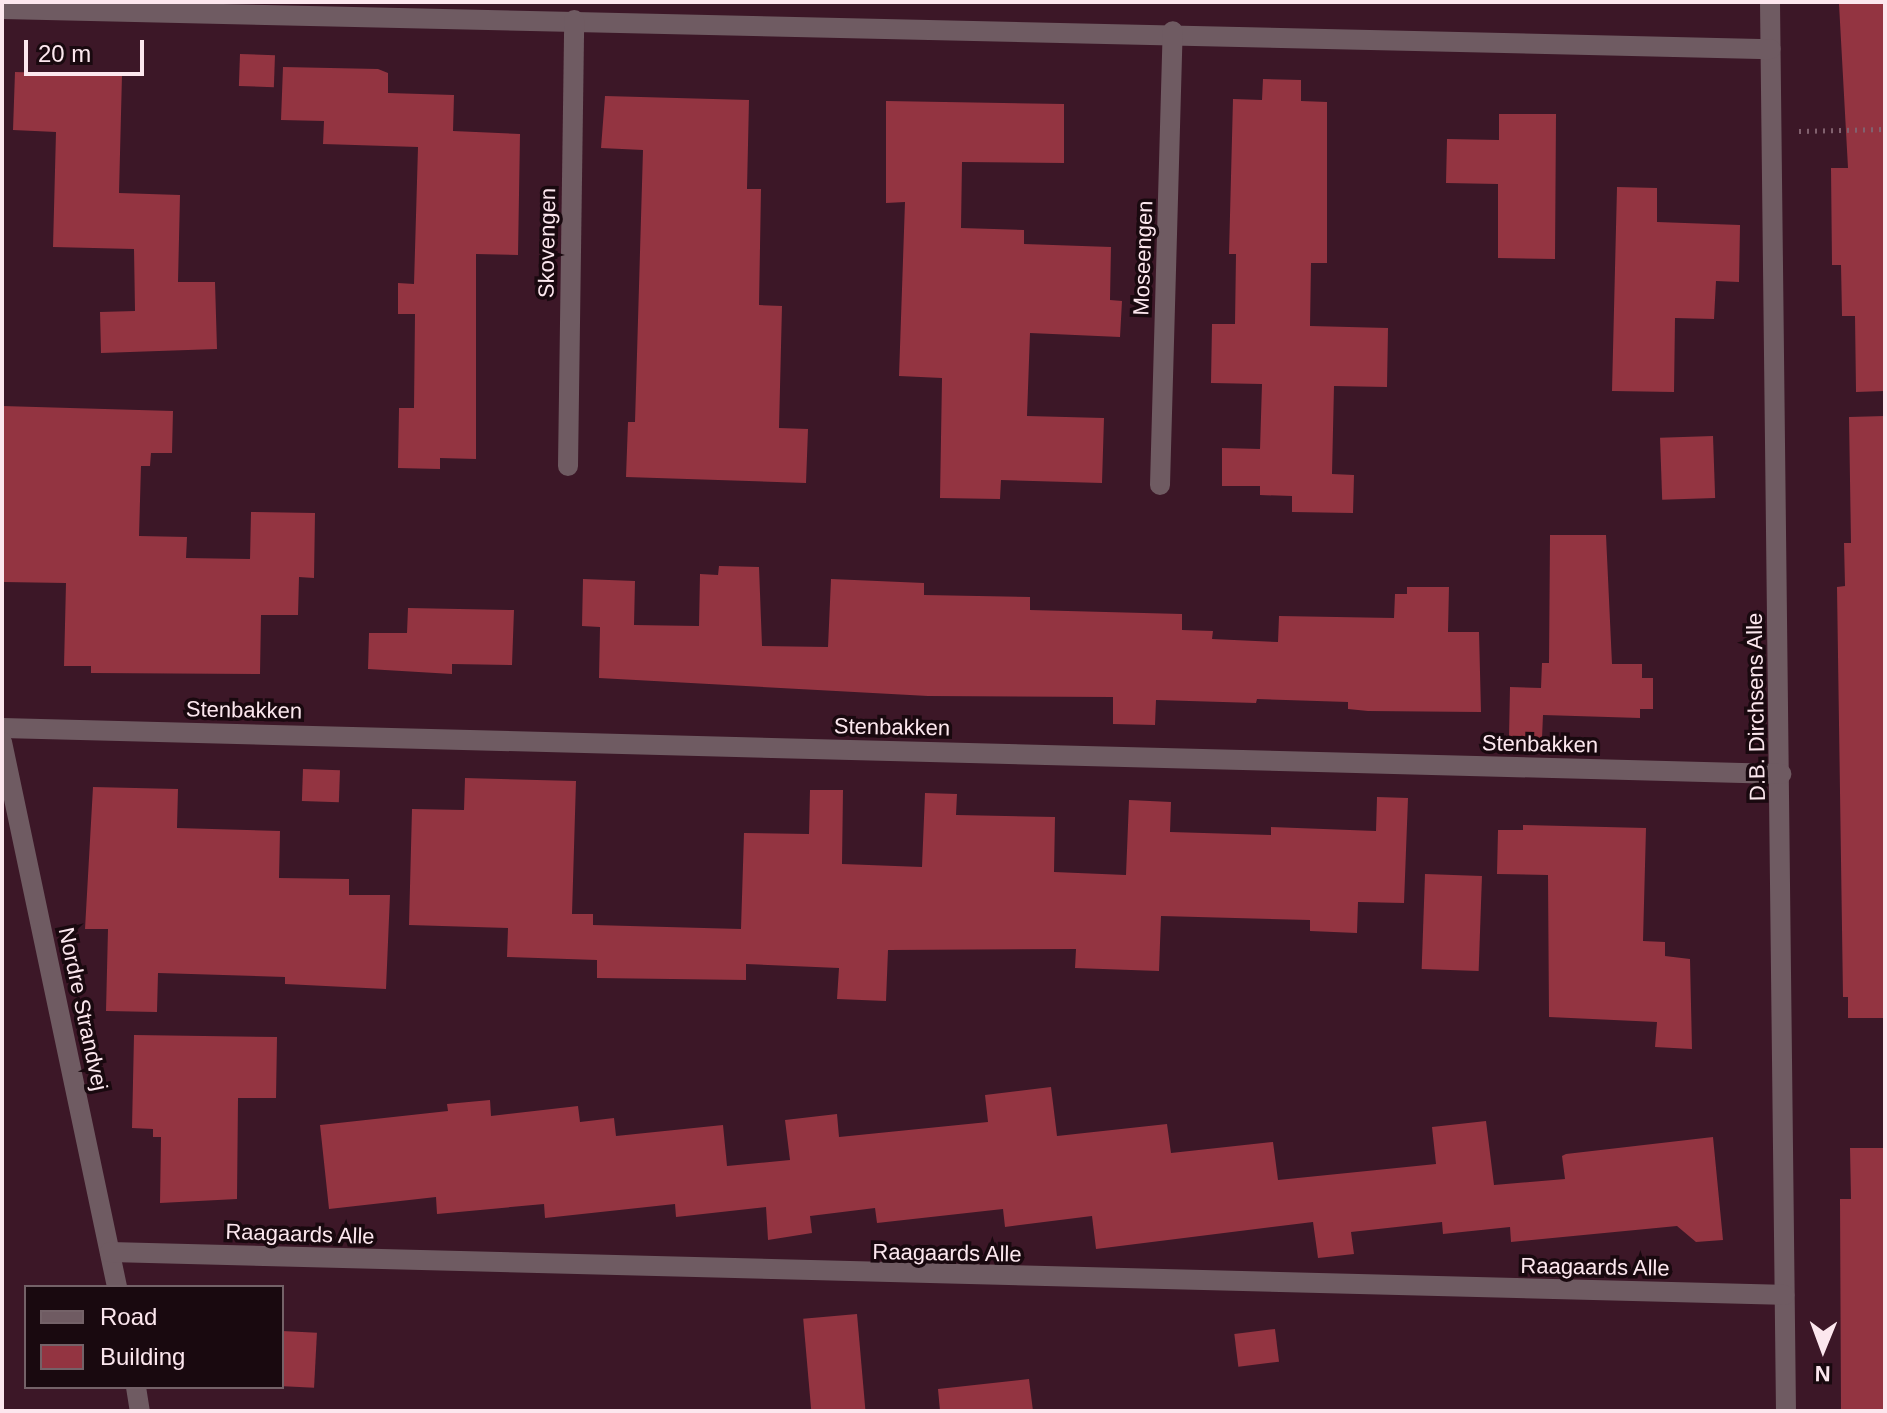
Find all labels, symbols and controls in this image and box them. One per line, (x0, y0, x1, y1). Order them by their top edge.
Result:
scale bar (28, 24, 148, 74)
text: 20 m (38, 40, 91, 67)
street label: Skovengen (533, 188, 561, 298)
street label: Moseengen (1128, 200, 1158, 316)
street label: D.B. Dirchsens Alle (1741, 612, 1771, 802)
street label: Stenbakken (186, 696, 302, 724)
street label: Stenbakken (834, 713, 950, 741)
street label: Stenbakken (1482, 730, 1598, 758)
street label: Nordre Strandvej (53, 925, 113, 1093)
street label: Raagaards Alle (224, 1218, 376, 1250)
street label: Raagaards Alle (872, 1238, 1022, 1268)
street label: Raagaards Alle (1520, 1252, 1670, 1282)
legend (24, 1285, 284, 1389)
text: Road (100, 1303, 157, 1330)
north arrow (1783, 1309, 1863, 1389)
text: Building (100, 1343, 185, 1370)
text: N (1814, 1361, 1831, 1386)

